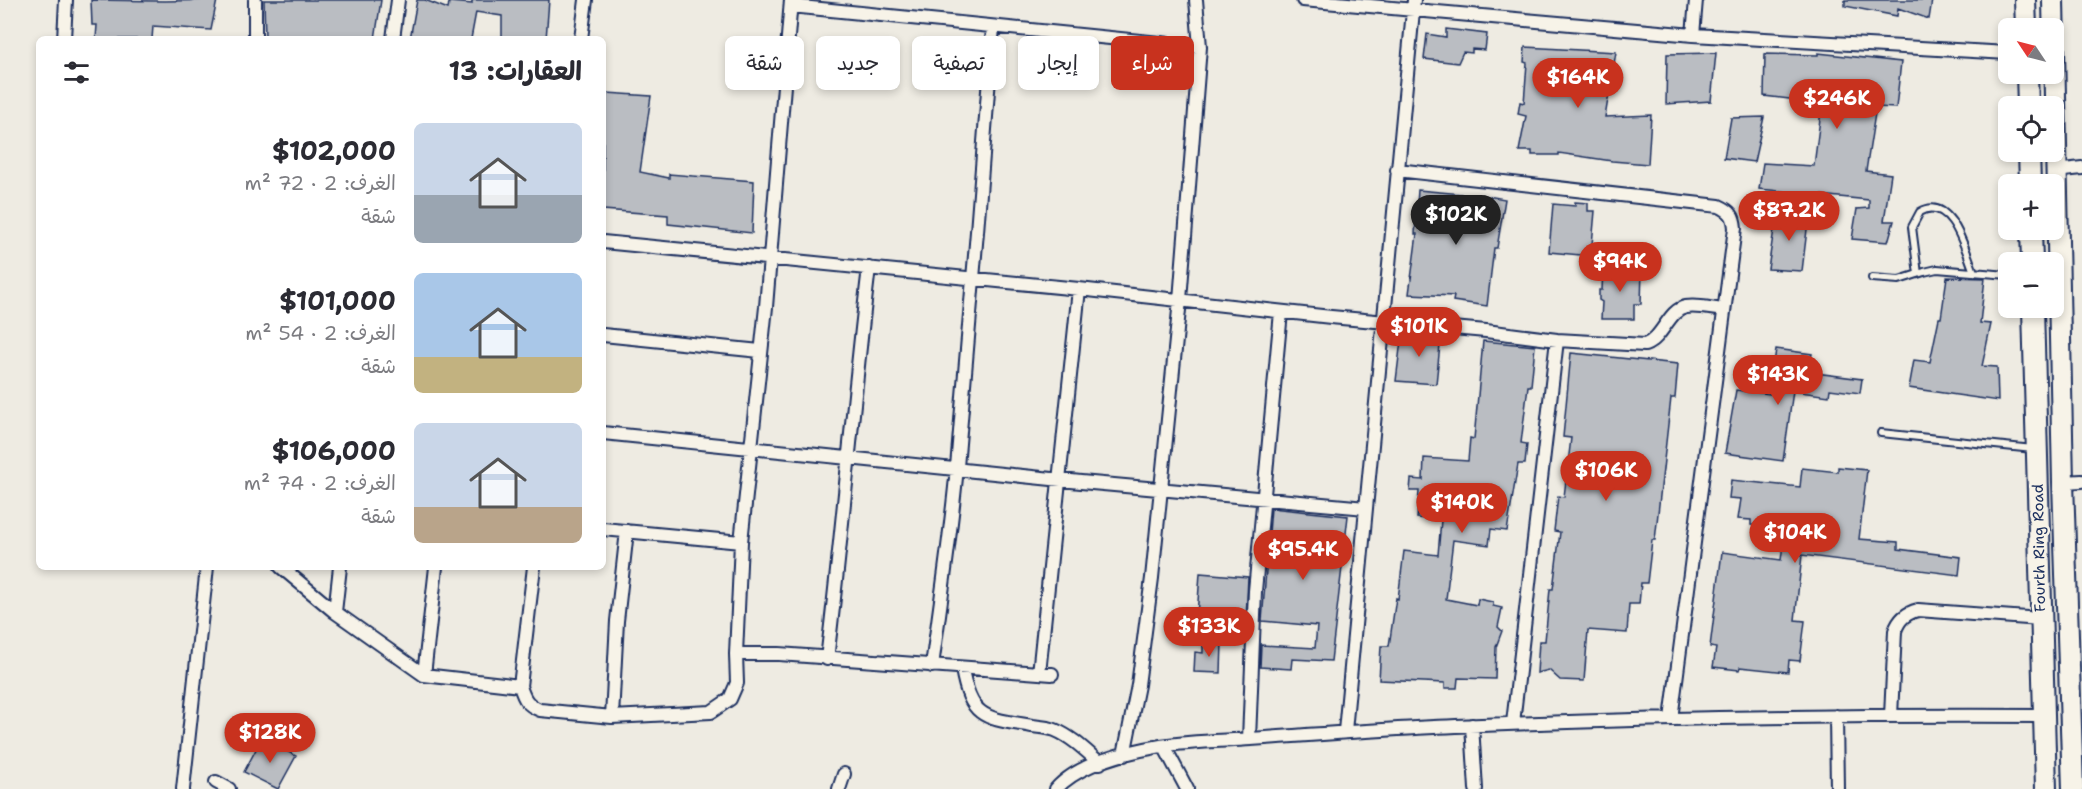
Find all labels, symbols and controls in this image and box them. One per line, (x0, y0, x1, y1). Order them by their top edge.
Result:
north arrow (1998, 18, 2064, 84)
map controls (1998, 18, 2064, 318)
chip: شقة (725, 36, 804, 90)
chip: جديد (816, 36, 900, 90)
chip: تصفية (912, 36, 1006, 90)
chip: إيجار (1018, 36, 1099, 90)
chip: شراء (1111, 36, 1194, 90)
text: العقارات: 13 (448, 53, 582, 88)
icon: filters (60, 56, 93, 89)
pin: $164K (1536, 58, 1620, 109)
text: $164K (1546, 64, 1610, 90)
pin: $246K (1795, 79, 1879, 130)
text: $246K (1803, 85, 1871, 111)
button: locate (1998, 96, 2064, 162)
text: $102,000 (272, 133, 396, 168)
icon: home (462, 147, 534, 219)
text: الغرف: 2 · 72 m² (245, 170, 396, 196)
button: + (1998, 174, 2064, 240)
pin: $87.2K (1740, 191, 1838, 242)
pin: $102K (1414, 195, 1498, 246)
text: $87.2K (1753, 197, 1825, 223)
text: $102K (1425, 201, 1487, 227)
text: شقة (361, 203, 396, 229)
pin: $94K (1584, 242, 1656, 293)
text: $94K (1593, 248, 1647, 274)
button: − (1998, 252, 2064, 318)
text: $101,000 (279, 283, 396, 318)
icon: home (462, 297, 534, 369)
pin: $101K (1377, 307, 1461, 358)
text: $101K (1390, 313, 1448, 339)
text: الغرف: 2 · 54 m² (245, 320, 396, 346)
text: شقة (361, 353, 396, 379)
pin: $143K (1736, 355, 1820, 406)
text: $143K (1747, 361, 1809, 387)
text: $106,000 (271, 433, 396, 468)
icon: home (462, 447, 534, 519)
pin: $106K (1564, 451, 1648, 502)
text: $106K (1574, 457, 1638, 483)
text: الغرف: 2 · 74 m² (244, 470, 396, 496)
pin: $140K (1420, 483, 1504, 534)
street label: Fourth Ring Road (2028, 483, 2050, 612)
text: $140K (1430, 489, 1494, 515)
text: شقة (361, 503, 396, 529)
pin: $104K (1753, 513, 1837, 564)
text: $104K (1763, 519, 1827, 545)
pin: $95.4K (1254, 530, 1352, 581)
text: $95.4K (1268, 536, 1338, 562)
pin: $133K (1167, 607, 1251, 658)
text: $133K (1178, 613, 1240, 639)
pin: $128K (228, 713, 312, 764)
text: $128K (239, 719, 302, 745)

